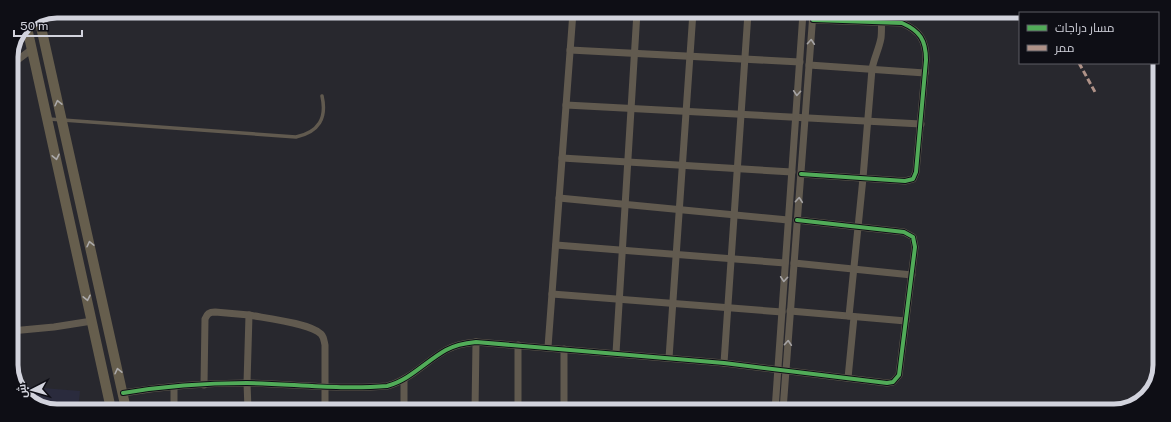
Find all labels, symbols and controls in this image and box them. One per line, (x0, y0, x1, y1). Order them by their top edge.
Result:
scale bar (14, 12, 82, 38)
legend (1019, 12, 1159, 64)
text: 50 m (20, 19, 48, 33)
text: مسار دراجات (1055, 21, 1115, 35)
one-way arrow (806, 39, 815, 45)
text: ممر (1054, 41, 1074, 55)
one-way arrow (793, 90, 802, 96)
one-way arrow (55, 100, 63, 107)
one-way arrow (51, 154, 59, 160)
one-way arrow (794, 197, 803, 203)
one-way arrow (86, 241, 94, 247)
one-way arrow (780, 276, 789, 282)
one-way arrow (82, 295, 90, 301)
one-way arrow (783, 340, 792, 347)
one-way arrow (115, 368, 123, 374)
north arrow (12, 370, 52, 410)
text: ش (15, 383, 30, 399)

